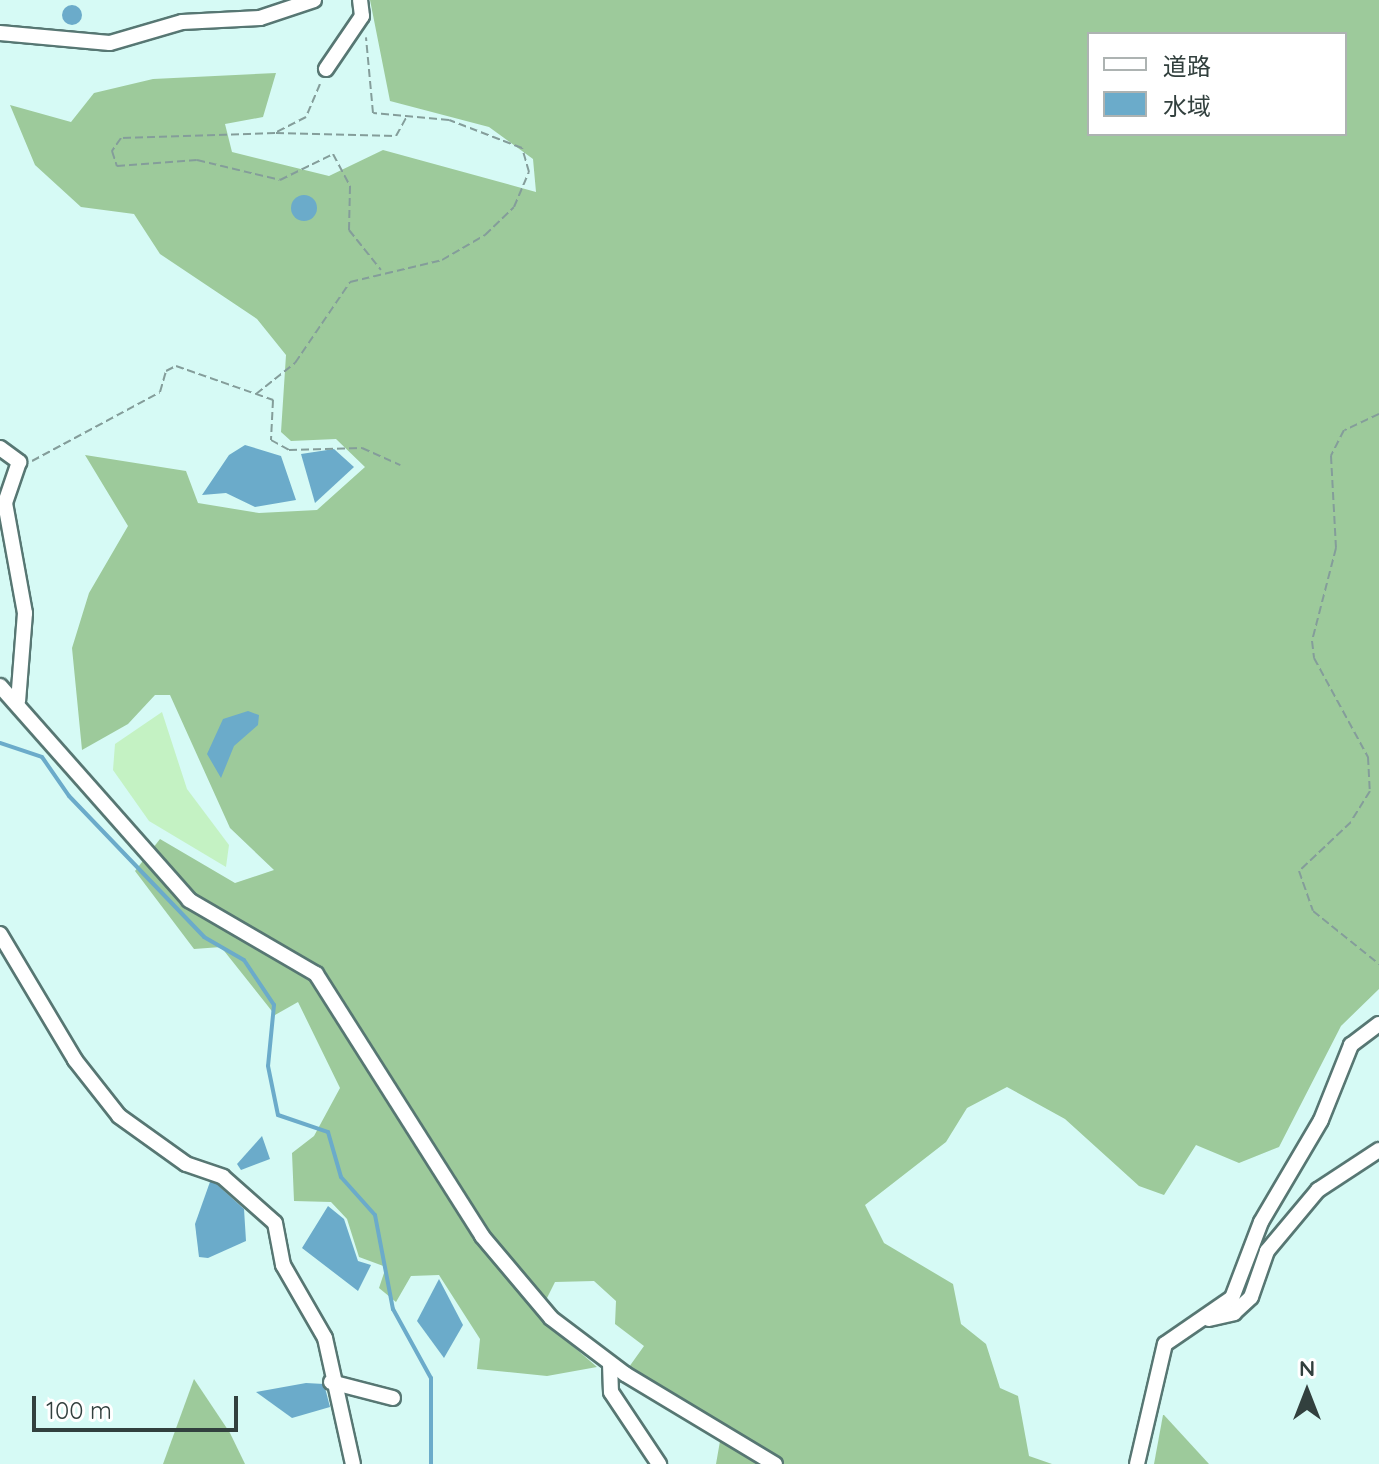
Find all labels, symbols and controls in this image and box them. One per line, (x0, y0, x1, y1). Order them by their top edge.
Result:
legend (1087, 32, 1347, 136)
text: 道路 (1163, 51, 1211, 81)
text: 水域 (1163, 91, 1211, 121)
north arrow (1267, 1352, 1347, 1432)
text: N (1299, 1354, 1315, 1382)
scale bar (36, 1380, 242, 1430)
text: 100 m (46, 1395, 112, 1425)

